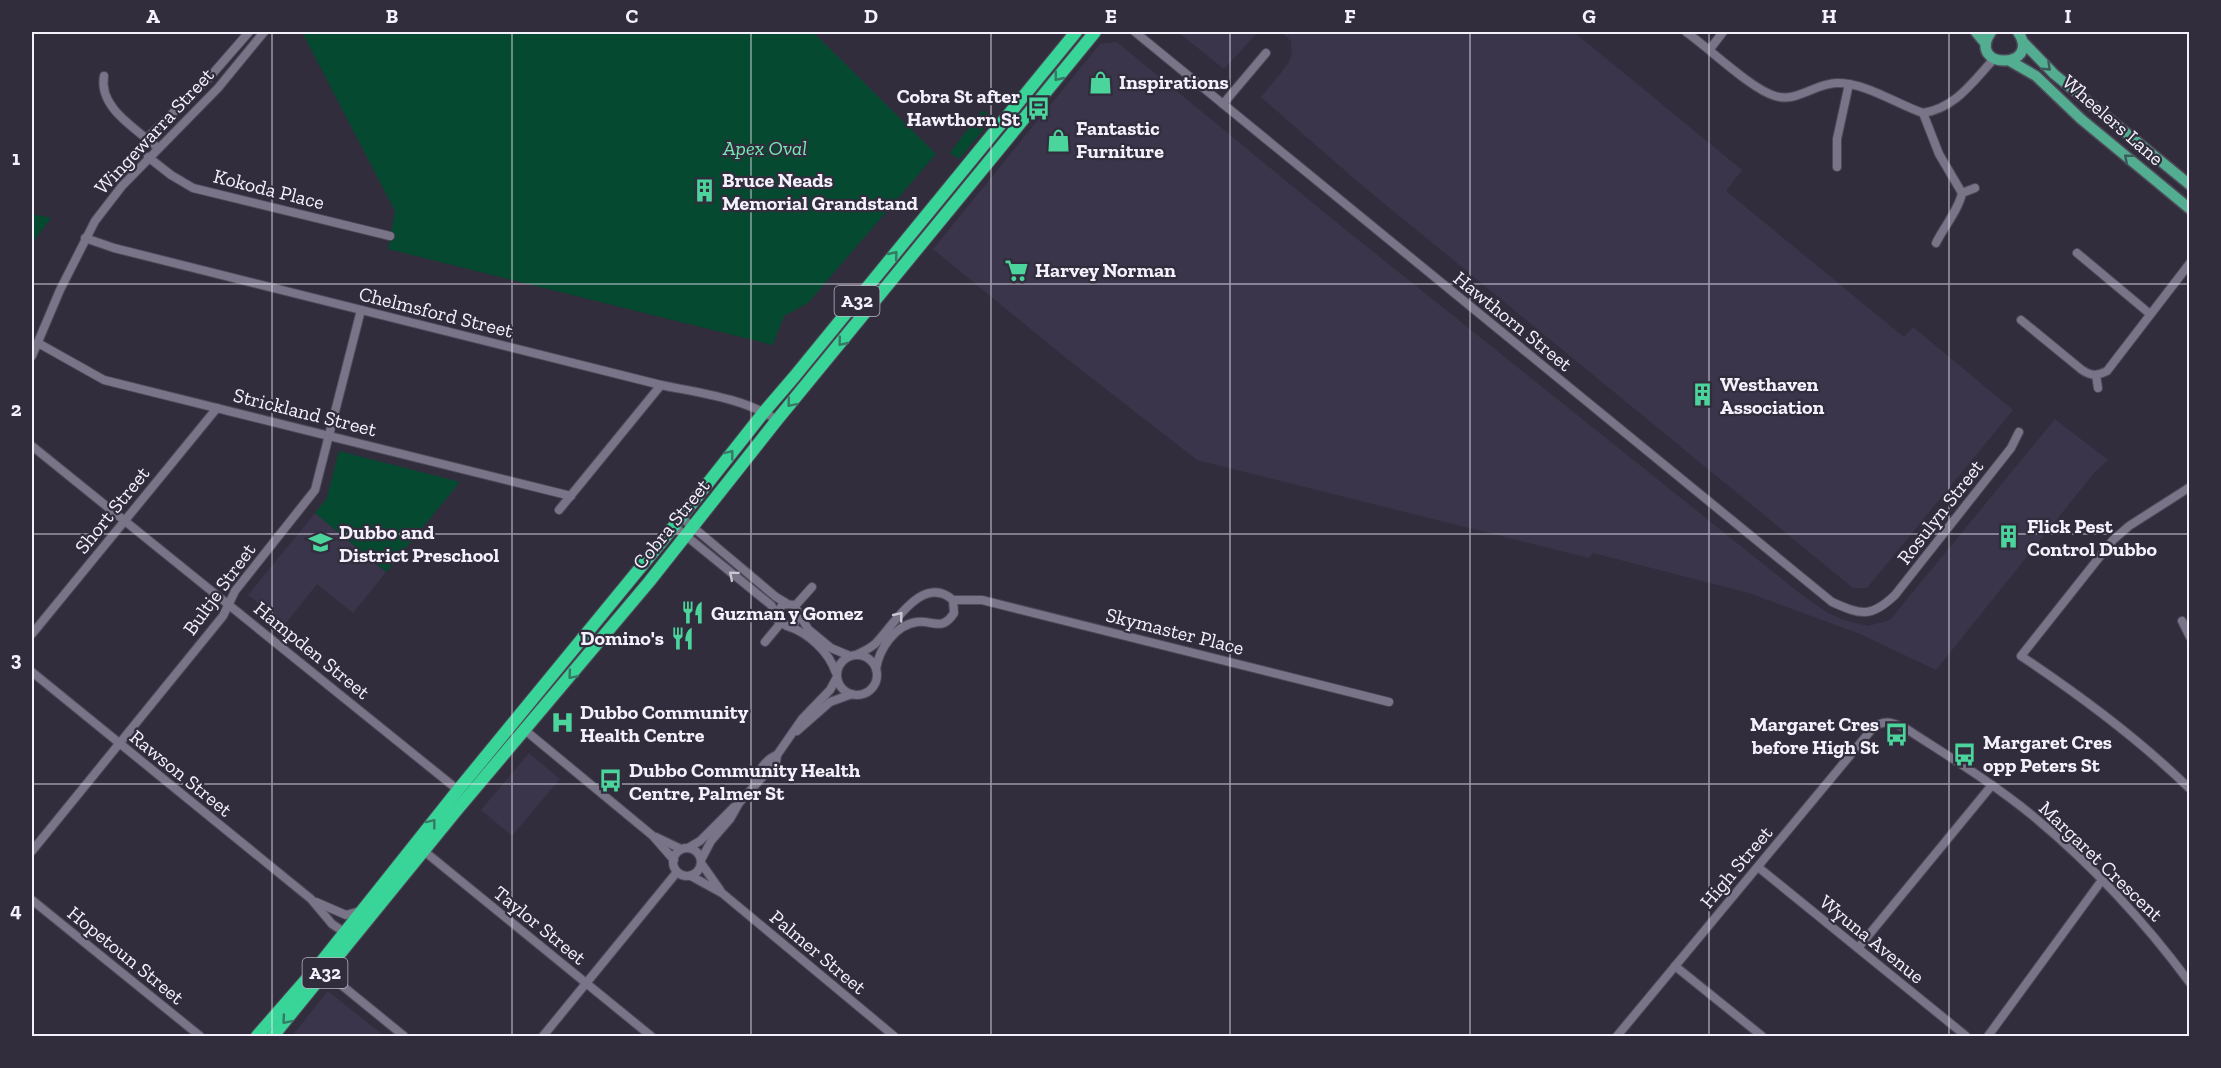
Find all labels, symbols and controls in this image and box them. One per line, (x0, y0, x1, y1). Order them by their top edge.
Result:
text: A (146, 4, 160, 28)
text: B (386, 4, 398, 28)
text: C (626, 4, 639, 28)
text: D (864, 4, 878, 28)
text: E (1105, 4, 1117, 28)
text: F (1344, 4, 1356, 28)
text: G (1582, 4, 1596, 28)
text: H (1821, 4, 1837, 28)
text: I (2064, 4, 2072, 28)
one-way arrow (2040, 60, 2051, 71)
street label: Wingewarra Street (89, 62, 219, 199)
shop icon: Inspirations (1088, 69, 1114, 95)
street label: Wheelers Lane (2057, 69, 2169, 171)
one-way arrow (1054, 70, 1065, 81)
place label: Inspirations (1119, 70, 1229, 94)
place label: Cobra St after Hawthorn St (897, 84, 1021, 131)
bus stop icon: Cobra St after Hawthorn St (1025, 95, 1051, 121)
place label: Fantastic Furniture (1076, 116, 1164, 163)
shop icon: Fantastic Furniture (1045, 127, 1071, 153)
park label: Apex Oval (722, 136, 807, 160)
text: 1 (12, 146, 20, 170)
one-way arrow (2124, 155, 2135, 166)
street label: Kokoda Place (211, 164, 327, 214)
place label: Bruce Neads Memorial Grandstand (722, 168, 919, 215)
building icon: Bruce Neads Memorial Grandstand (691, 178, 717, 204)
one-way arrow (887, 251, 898, 262)
supermarket icon: Harvey Norman (1004, 257, 1030, 283)
place label: Harvey Norman (1035, 258, 1176, 282)
street label: Hawthorn Street (1449, 266, 1578, 376)
street label: Chelmsford Street (356, 281, 516, 343)
road number: A32 (834, 286, 880, 316)
one-way arrow (838, 335, 849, 346)
place label: Westhaven Association (1720, 372, 1824, 419)
building icon: Westhaven Association (1689, 382, 1715, 408)
street label: Strickland Street (231, 383, 379, 441)
one-way arrow (788, 396, 799, 407)
text: 2 (11, 397, 22, 421)
one-way arrow (723, 450, 734, 461)
street label: Rosulyn Street (1892, 454, 1989, 569)
street label: Short Street (70, 461, 155, 558)
street label: Cobra Street (627, 474, 715, 574)
place label: Flick Pest Control Dubbo (2027, 514, 2158, 561)
place label: Dubbo and District Preschool (339, 520, 500, 567)
building icon: Flick Pest Control Dubbo (1996, 524, 2022, 550)
school or university icon: Dubbo and District Preschool (308, 530, 334, 556)
street label: Bultje Street (178, 538, 261, 640)
one-way arrow (729, 571, 740, 582)
street label: Hampden Street (249, 596, 375, 704)
restaurant icon: Guzman y Gomez (680, 600, 706, 626)
place label: Guzman y Gomez (711, 601, 864, 625)
street label: Skymaster Place (1103, 602, 1247, 660)
one-way arrow (891, 612, 902, 623)
restaurant icon: Domino's (669, 625, 695, 651)
place label: Domino's (581, 626, 664, 650)
text: 3 (11, 647, 22, 671)
one-way arrow (568, 668, 579, 679)
place label: Dubbo Community Health Centre (580, 700, 749, 747)
hospital icon: Dubbo Community Health Centre (549, 710, 575, 736)
place label: Margaret Cres before High St (1750, 712, 1880, 759)
bus stop icon: Margaret Cres before High St (1884, 722, 1910, 748)
street label: Rawson Street (125, 725, 237, 822)
place label: Margaret Cres opp Peters St (1983, 730, 2112, 777)
bus stop icon: Margaret Cres opp Peters St (1952, 741, 1978, 767)
place label: Dubbo Community Health Centre, Palmer St (629, 758, 861, 805)
bus stop icon: Dubbo Community Health Centre, Palmer St (598, 768, 624, 794)
street label: Margaret Crescent (2034, 796, 2168, 927)
one-way arrow (425, 819, 436, 830)
street label: High Street (1695, 821, 1778, 913)
street label: Taylor Street (489, 880, 591, 970)
street label: Wyuna Avenue (1815, 889, 1929, 989)
text: 4 (10, 898, 22, 922)
street label: Hopetoun Street (63, 901, 190, 1010)
street label: Palmer Street (765, 905, 871, 1000)
road number: A32 (302, 958, 348, 988)
one-way arrow (283, 1013, 294, 1024)

